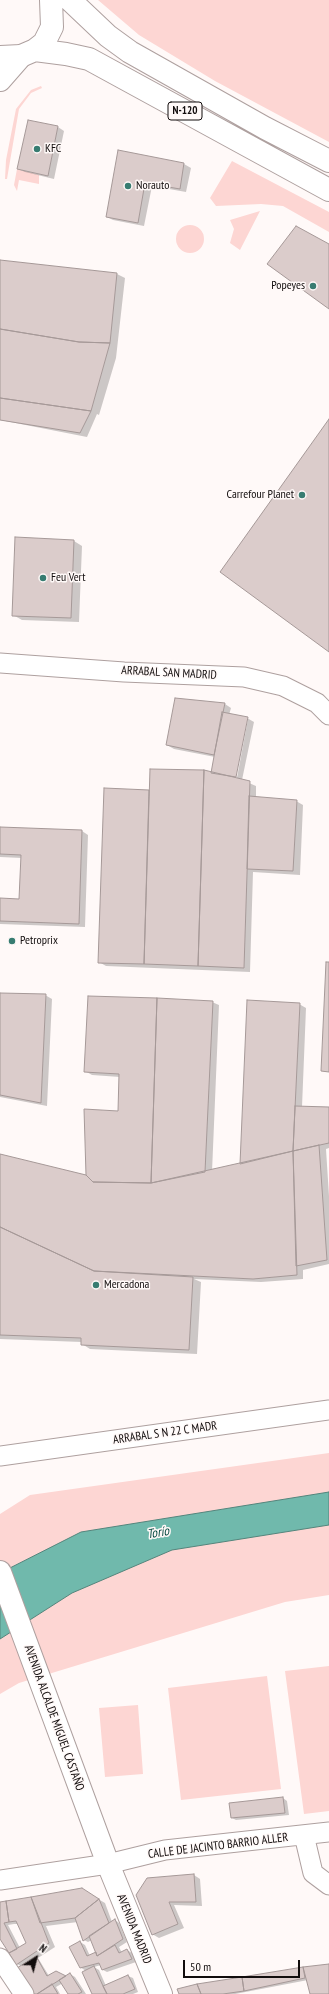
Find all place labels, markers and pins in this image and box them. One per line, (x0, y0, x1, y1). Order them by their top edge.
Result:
place label: KFC (45, 142, 61, 156)
marker: KFC (32, 144, 42, 154)
place label: Norauto (136, 179, 169, 193)
marker: Norauto (123, 181, 133, 191)
place label: Popeyes (271, 279, 305, 293)
marker: Popeyes (308, 281, 318, 291)
place label: Carrefour Planet (227, 488, 294, 502)
marker: Carrefour Planet (297, 490, 307, 500)
place label: Feu Vert (51, 571, 85, 585)
marker: Feu Vert (38, 573, 48, 583)
place label: Petroprix (20, 934, 58, 948)
marker: Petroprix (7, 936, 17, 946)
place label: Mercadona (104, 1278, 149, 1292)
marker: Mercadona (91, 1280, 101, 1290)

